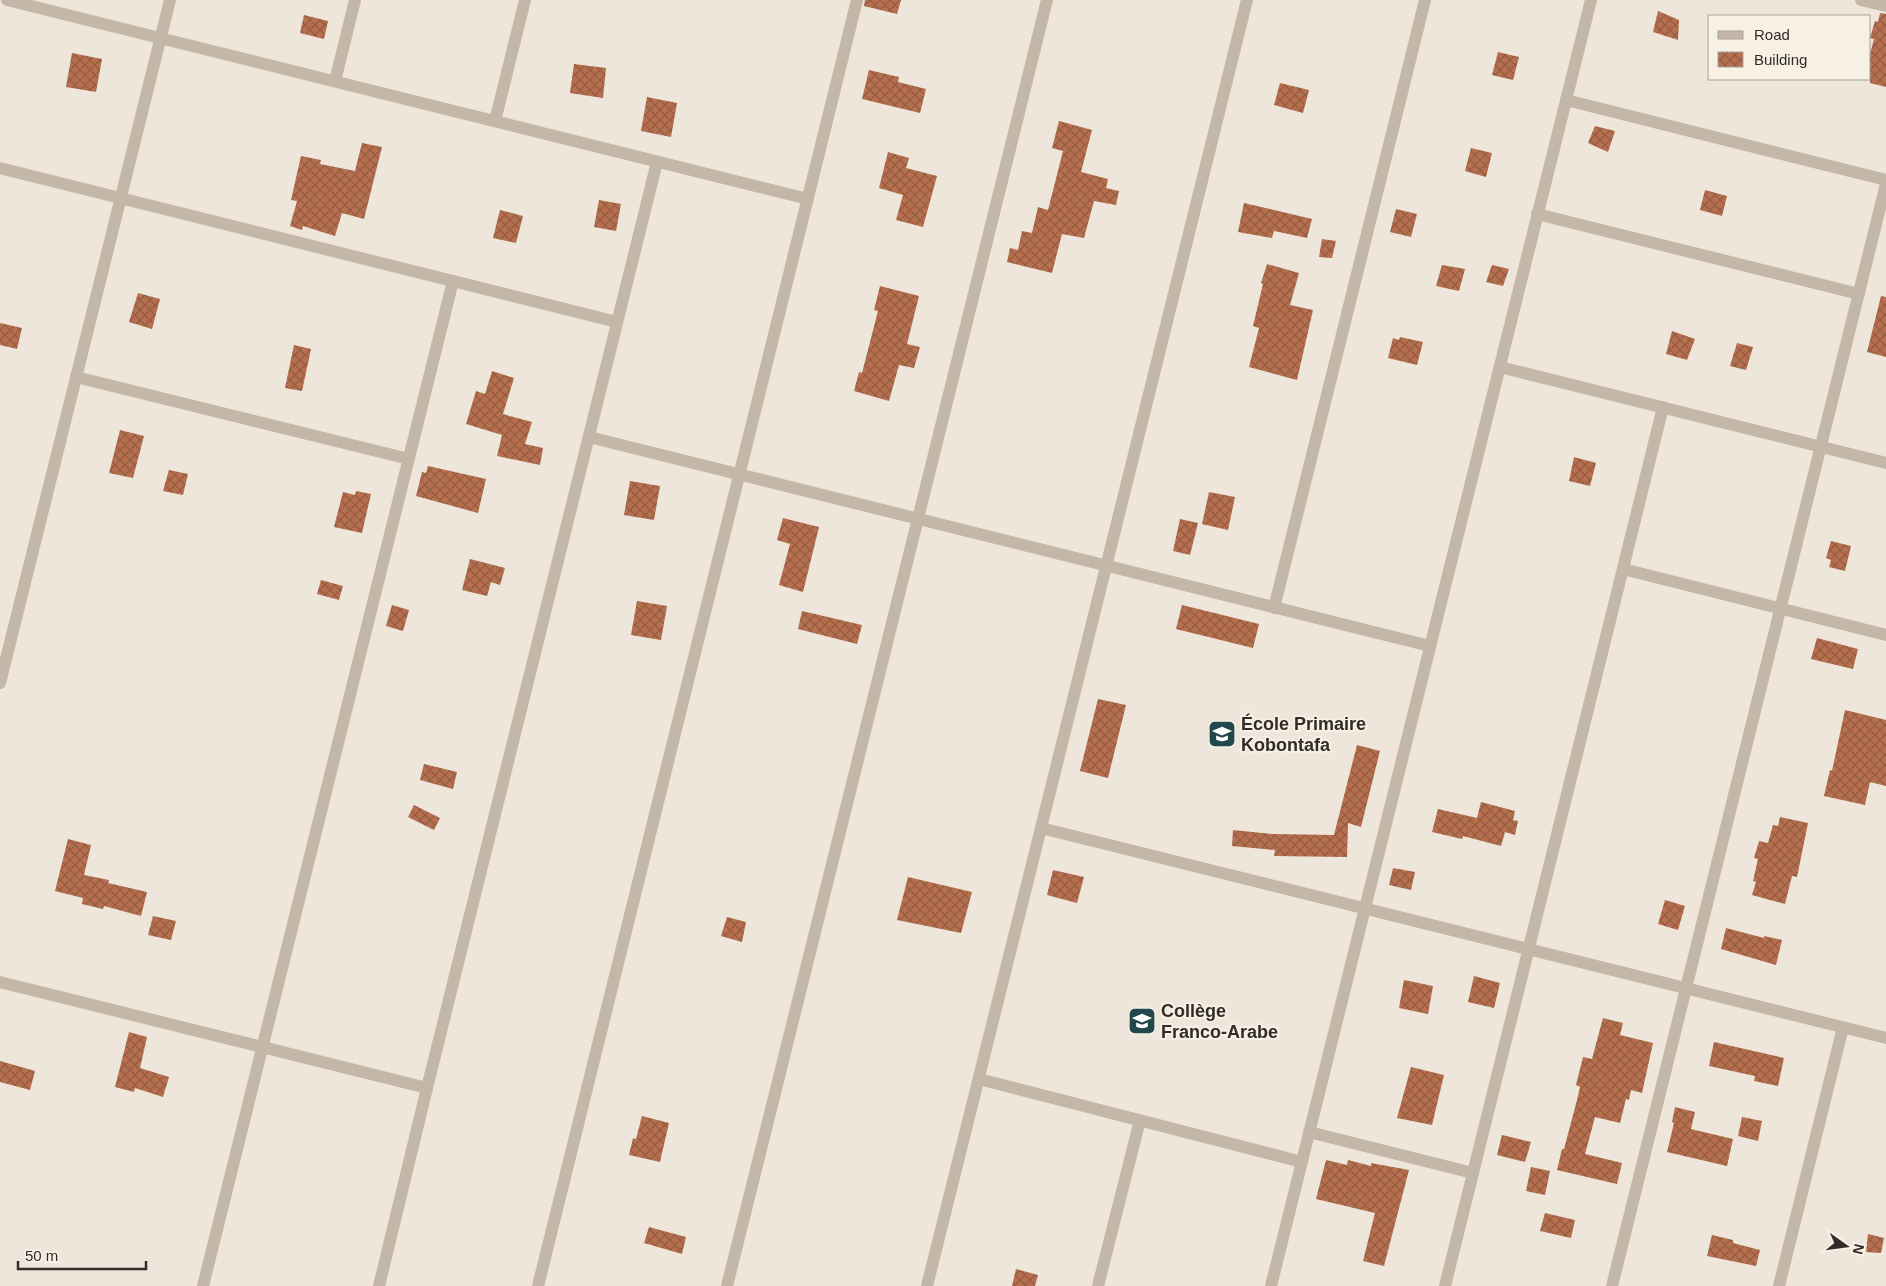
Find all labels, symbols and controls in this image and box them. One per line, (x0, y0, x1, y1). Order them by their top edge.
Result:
legend (1708, 15, 1871, 80)
text: Road (1754, 26, 1790, 43)
text: Building (1754, 51, 1807, 68)
place label: École Primaire Kobontafa (1241, 713, 1366, 755)
school or university icon: École Primaire Kobontafa (1207, 719, 1237, 749)
place label: Collège Franco-Arabe (1161, 1001, 1278, 1042)
school or university icon: Collège Franco-Arabe (1127, 1006, 1157, 1036)
north arrow (1821, 1221, 1871, 1271)
scale bar (18, 1238, 145, 1270)
text: N (1850, 1242, 1868, 1256)
text: 50 m (25, 1247, 58, 1264)

